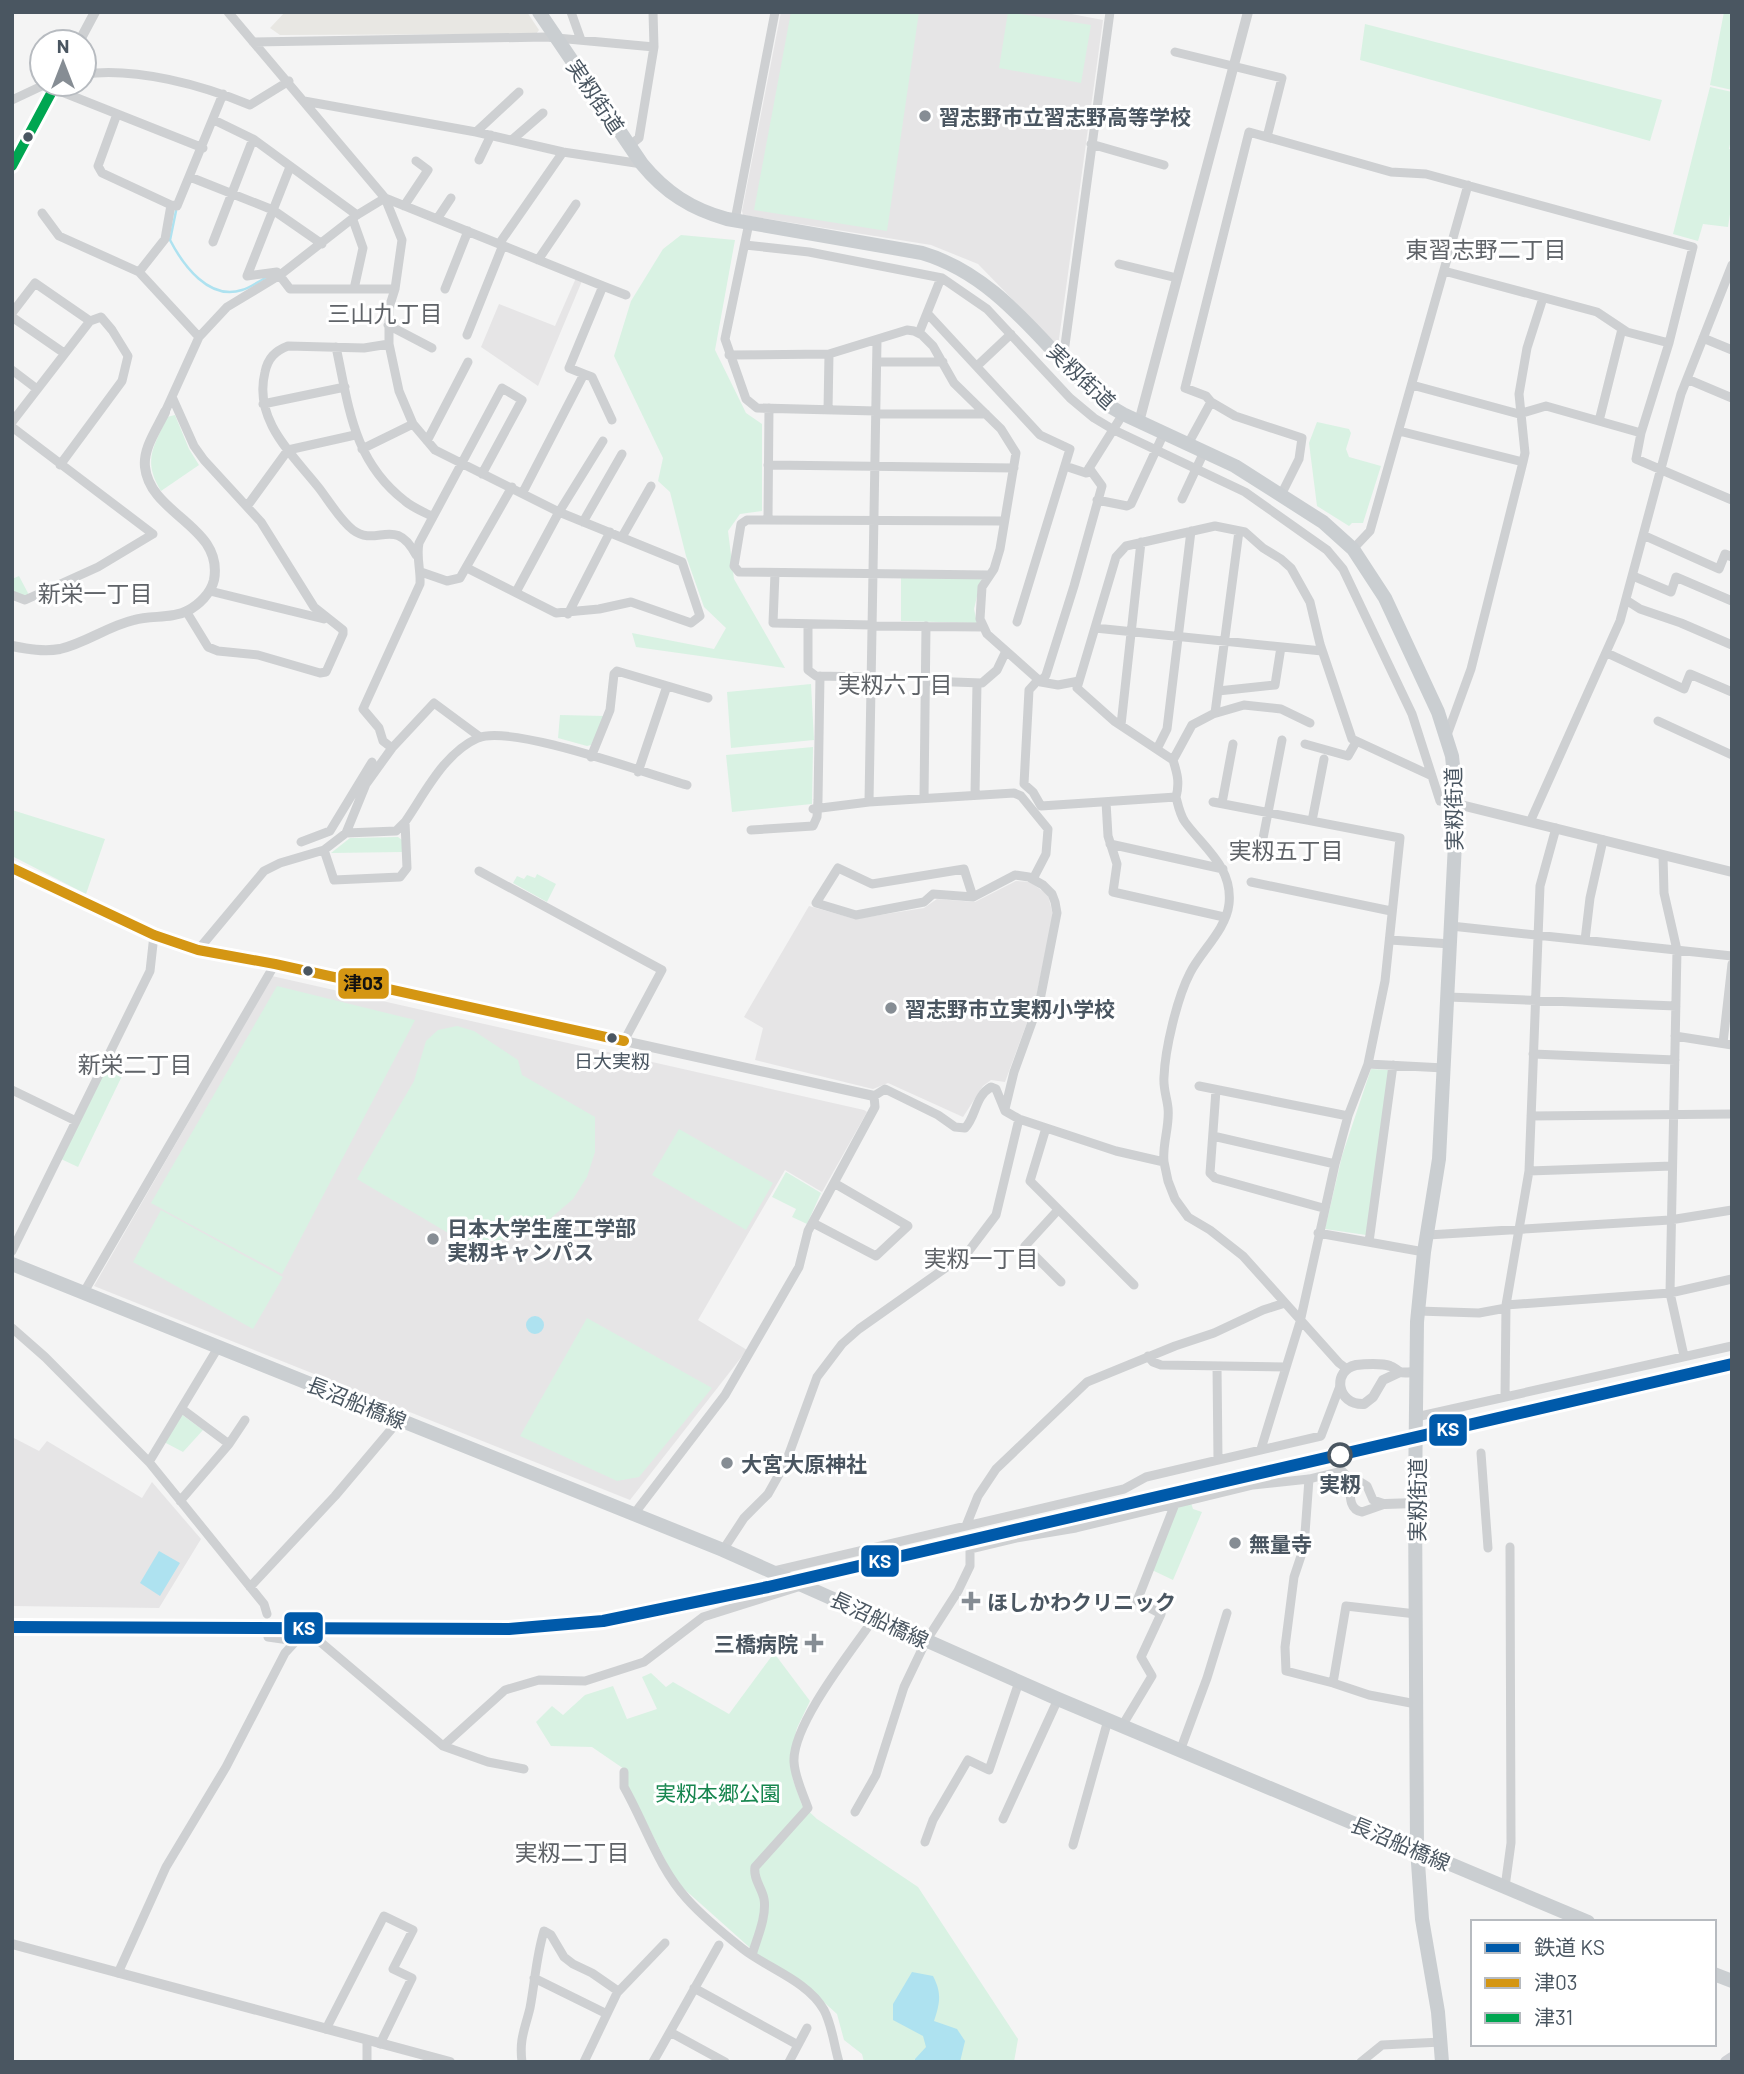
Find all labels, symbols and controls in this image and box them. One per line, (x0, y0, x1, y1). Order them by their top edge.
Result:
north arrow (28, 28, 98, 98)
text: N (57, 34, 69, 57)
street label: 実籾街道 (562, 54, 630, 138)
place label: 習志野市立習志野高等学校 (939, 104, 1191, 129)
marker: 習志野市立習志野高等学校 (917, 108, 933, 124)
unlabelled marker (21, 130, 35, 144)
district label: 東習志野二丁目 (1406, 235, 1567, 263)
district label: 三山九丁目 (328, 299, 443, 327)
street label: 実籾街道 (1043, 338, 1121, 414)
district label: 新栄一丁目 (38, 579, 153, 607)
district label: 実籾六丁目 (838, 670, 953, 698)
street label: 実籾街道 (1440, 767, 1466, 851)
district label: 実籾五丁目 (1229, 836, 1344, 864)
unlabelled marker (301, 964, 315, 978)
line badge: 津03 (337, 967, 390, 1000)
text: 津03 (343, 971, 383, 994)
place label: 習志野市立実籾小学校 (905, 996, 1115, 1021)
marker: 習志野市立実籾小学校 (883, 1000, 899, 1016)
marker: 日大実籾 (605, 1031, 619, 1045)
place label: 日大実籾 (574, 1049, 650, 1072)
district label: 新栄二丁目 (78, 1050, 193, 1078)
place label: 日本大学生産工学部 実籾キャンパス (447, 1215, 636, 1264)
marker: 日本大学生産工学部 実籾キャンパス (425, 1231, 441, 1247)
district label: 実籾一丁目 (924, 1244, 1039, 1272)
street label: 長沼船橋線 (304, 1371, 410, 1433)
line badge: KS (1428, 1413, 1468, 1447)
text: KS (1437, 1417, 1459, 1440)
marker: 実籾 (1328, 1443, 1352, 1467)
place label: 大宮大原神社 (741, 1451, 867, 1476)
marker: 大宮大原神社 (719, 1455, 735, 1471)
street label: 実籾街道 (1404, 1458, 1429, 1542)
place label: 実籾 (1319, 1471, 1361, 1496)
place label: 無量寺 (1249, 1531, 1312, 1556)
marker: 無量寺 (1227, 1535, 1243, 1551)
line badge: KS (860, 1544, 900, 1578)
text: KS (869, 1549, 891, 1572)
street label: 長沼船橋線 (827, 1585, 933, 1653)
place label: ほしかわクリニック (987, 1589, 1176, 1614)
marker: ほしかわクリニック (961, 1591, 981, 1611)
line badge: KS (283, 1611, 324, 1645)
text: KS (293, 1616, 315, 1639)
place label: 三橋病院 (714, 1631, 798, 1656)
marker: 三橋病院 (804, 1633, 824, 1653)
park label: 実籾本郷公園 (655, 1780, 781, 1805)
street label: 長沼船橋線 (1348, 1811, 1454, 1875)
district label: 実籾二丁目 (515, 1838, 630, 1866)
legend (1471, 1920, 1716, 2046)
text: 鉄道 KS (1534, 1934, 1605, 1959)
text: 津03 (1534, 1969, 1578, 1994)
text: 津31 (1534, 2004, 1573, 2029)

